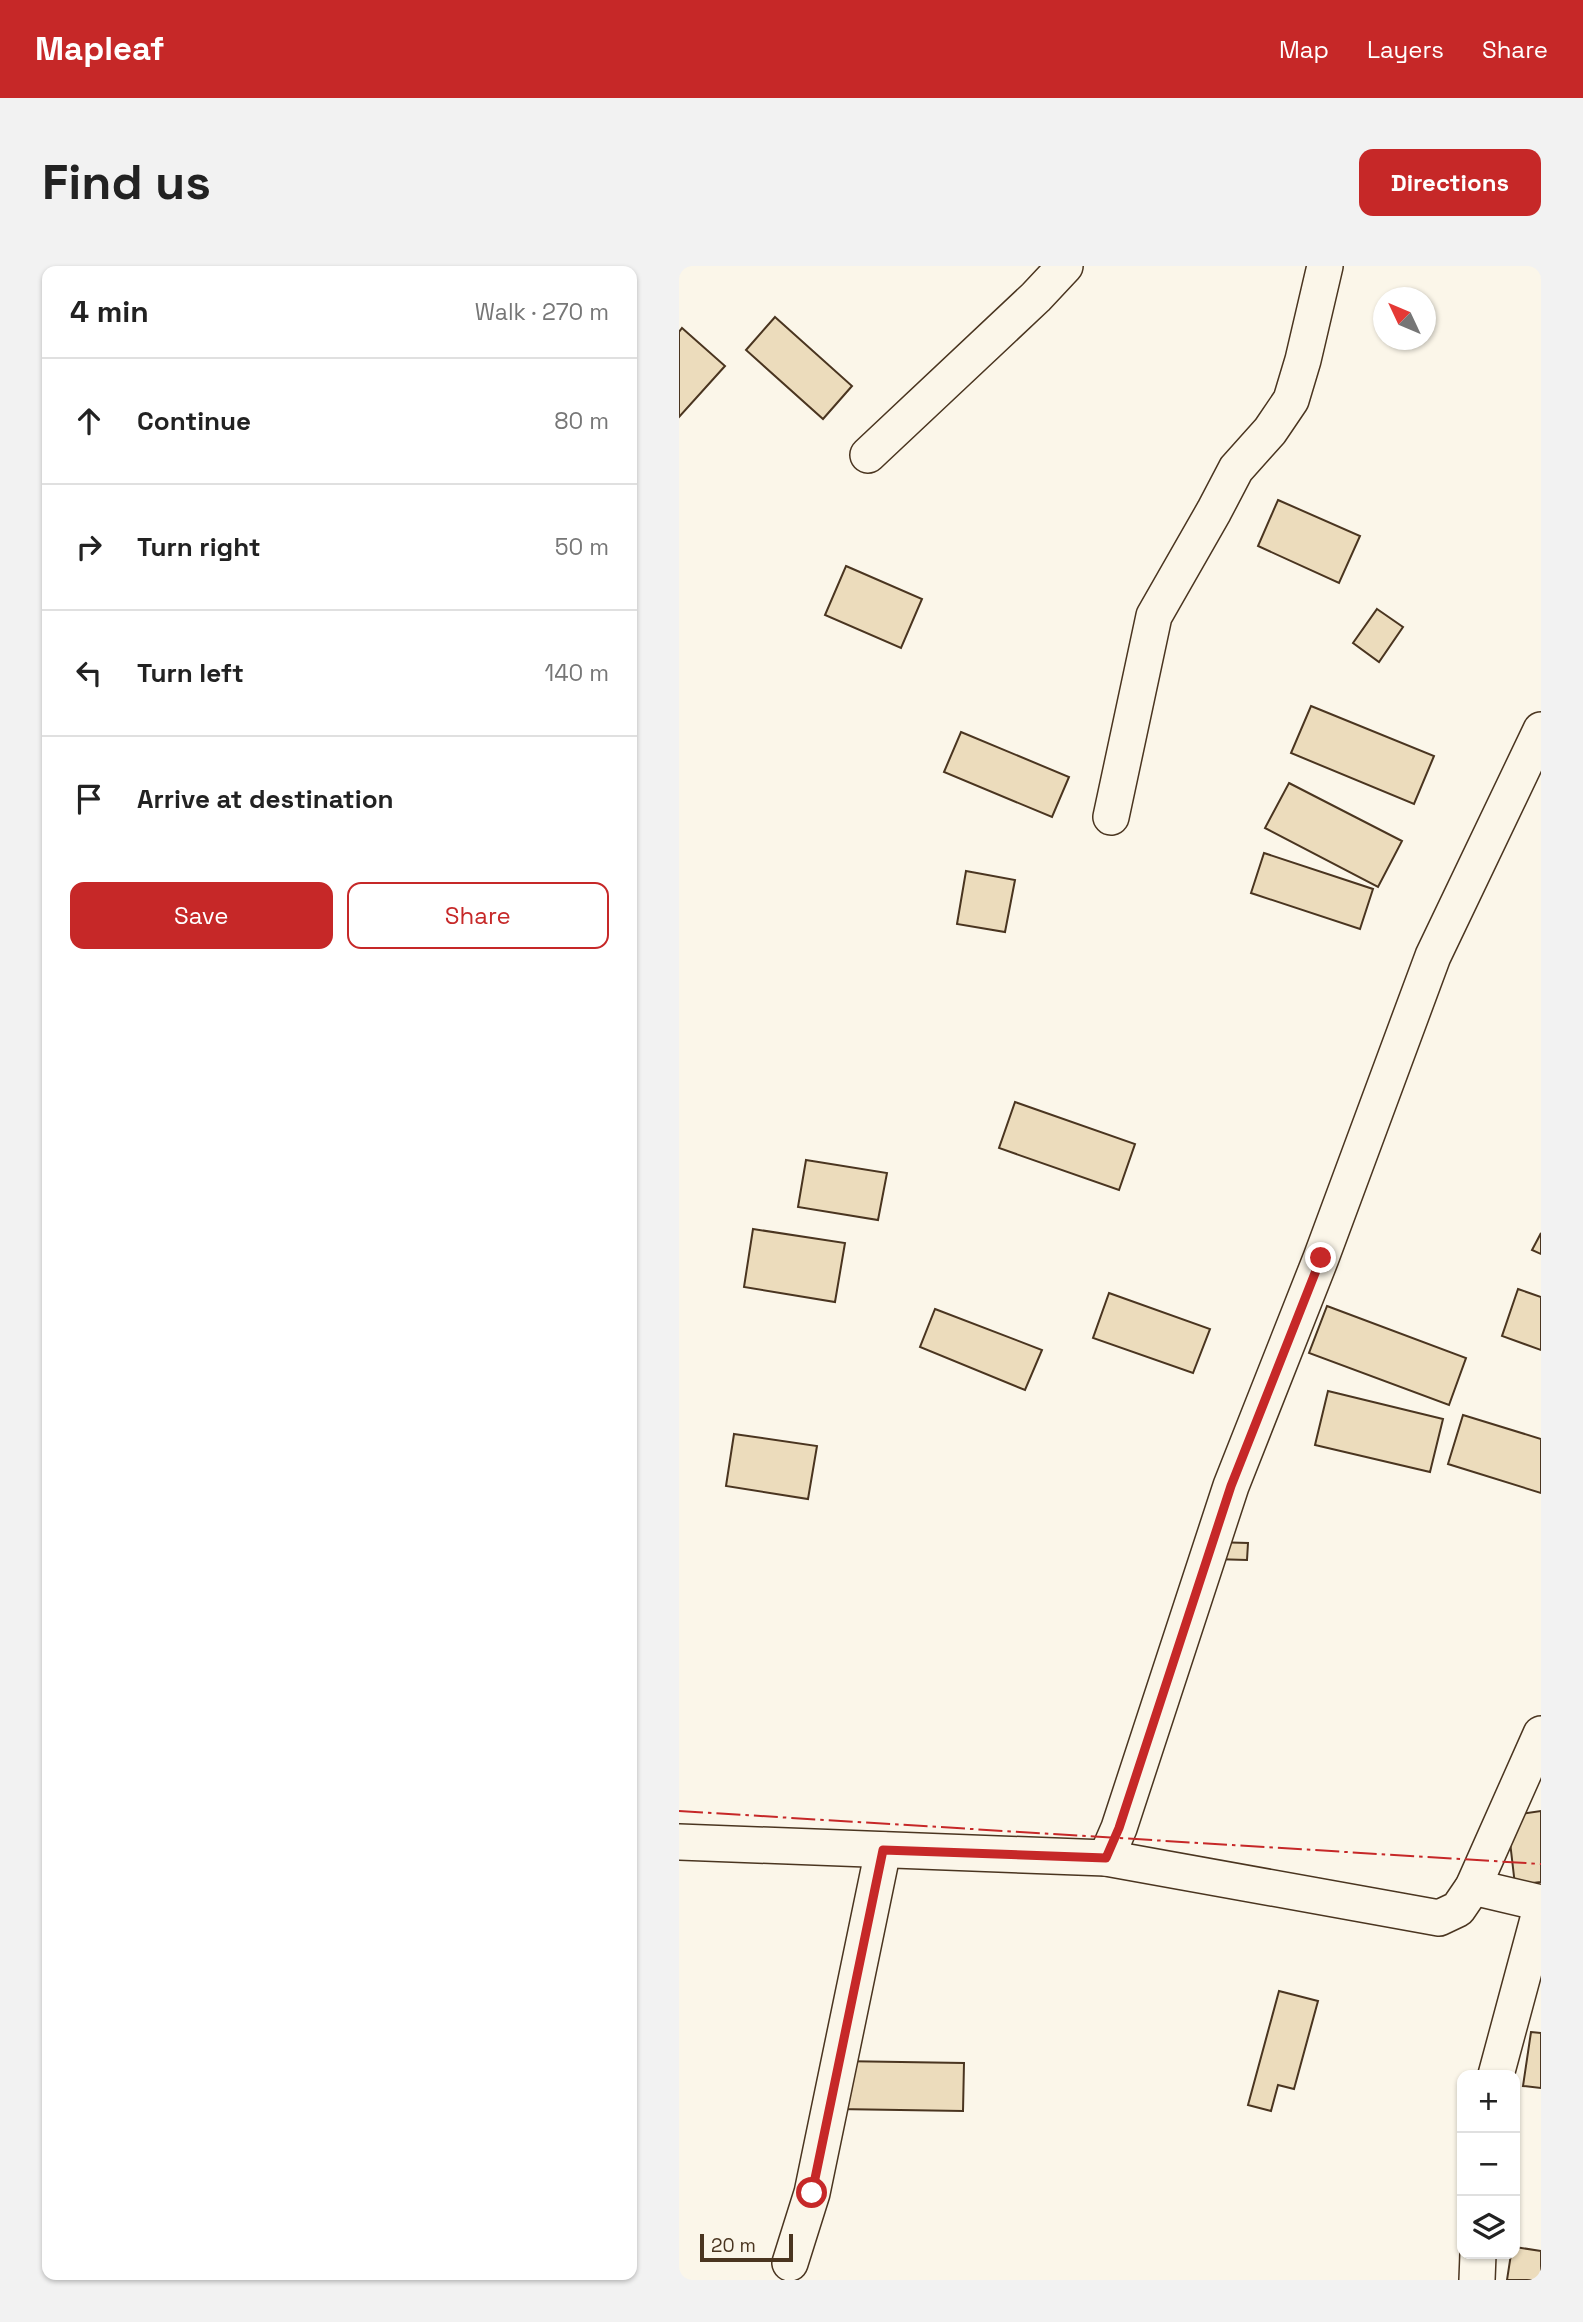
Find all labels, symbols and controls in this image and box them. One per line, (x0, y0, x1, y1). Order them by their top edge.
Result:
text: Mapleaf (35, 28, 164, 70)
text: Map (1279, 34, 1329, 65)
text: Layers (1367, 34, 1444, 65)
text: Share (1482, 34, 1548, 65)
button: Directions (1359, 149, 1541, 216)
text: Find us (42, 151, 211, 213)
north arrow (1373, 287, 1436, 350)
text: 4 min (70, 292, 149, 331)
text: Walk · 270 m (475, 297, 609, 327)
icon: ahead (70, 402, 108, 440)
text: Continue (137, 404, 251, 438)
text: 80 m (554, 406, 609, 436)
icon: right (70, 528, 108, 566)
text: Turn right (137, 530, 261, 564)
text: 50 m (555, 532, 609, 562)
icon: left (70, 654, 108, 692)
text: Turn left (137, 656, 244, 690)
text: 140 m (545, 658, 609, 688)
icon: arrive (70, 780, 108, 818)
text: Arrive at destination (137, 782, 394, 816)
button: Save (70, 882, 333, 949)
button: Share (347, 882, 609, 949)
route end (1305, 1242, 1336, 1273)
map controls (1457, 2070, 1520, 2259)
button: + (1457, 2070, 1520, 2133)
button: − (1457, 2133, 1520, 2196)
route start (796, 2177, 827, 2208)
button: layers (1457, 2196, 1520, 2259)
scale bar (700, 2231, 793, 2263)
text: 20 m (711, 2233, 756, 2258)

